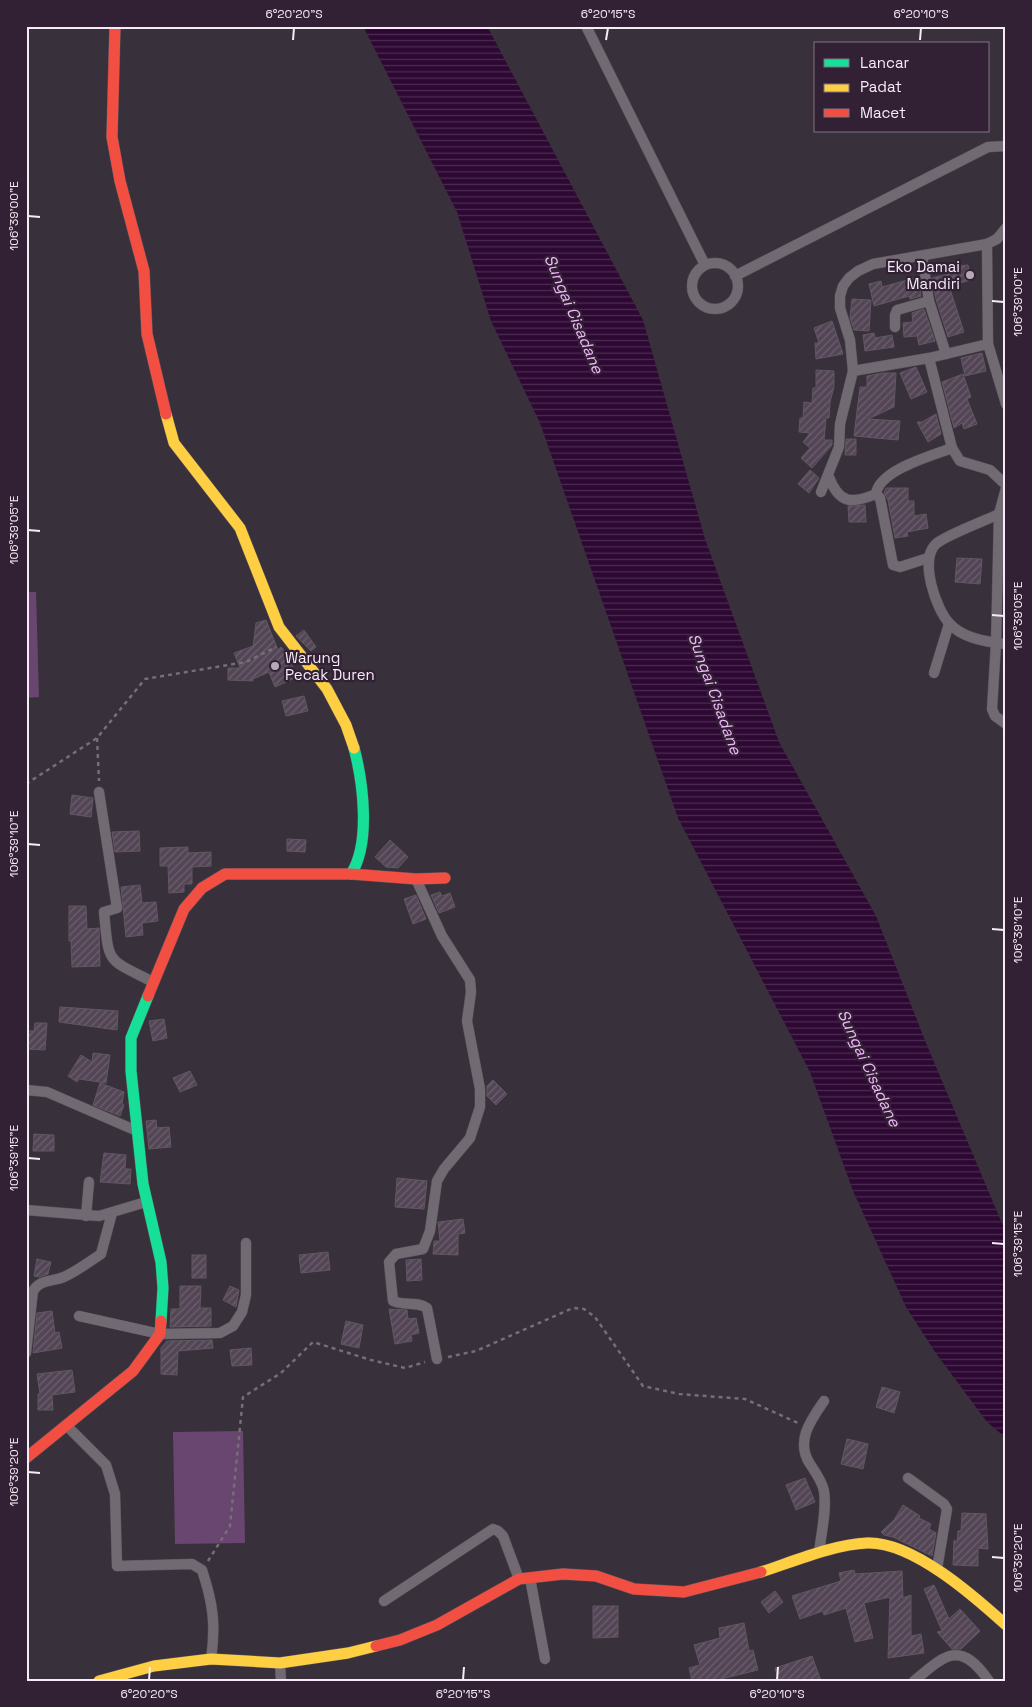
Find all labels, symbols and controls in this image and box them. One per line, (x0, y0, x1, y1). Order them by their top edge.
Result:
text: 6°20'20"S (265, 6, 323, 22)
text: 6°20'15"S (581, 6, 635, 22)
text: 6°20'10"S (893, 6, 949, 22)
legend (814, 42, 990, 132)
text: Lancar (860, 53, 910, 72)
text: Padat (860, 77, 902, 96)
text: Macet (860, 103, 906, 122)
text: 106°39'00"E (6, 181, 22, 251)
water label: Sungai Cisadane (539, 251, 609, 377)
place label: Eko Damai Mandiri (887, 257, 960, 293)
text: 106°39'00"E (1010, 267, 1026, 337)
marker: Eko Damai Mandiri (964, 269, 976, 281)
text: 106°39'05"E (6, 495, 22, 564)
text: 106°39'05"E (1010, 581, 1026, 650)
water label: Sungai Cisadane (683, 631, 747, 758)
place label: Warung Pecak Duren (285, 648, 375, 684)
marker: Warung Pecak Duren (269, 660, 281, 672)
text: 106°39'10"E (6, 810, 22, 877)
text: 106°39'10"E (1010, 896, 1026, 963)
water label: Sungai Cisadane (833, 1006, 906, 1131)
text: 106°39'15"E (6, 1125, 22, 1191)
text: 106°39'15"E (1010, 1211, 1026, 1277)
text: 106°39'20"E (6, 1437, 22, 1507)
text: 106°39'20"E (1010, 1523, 1026, 1593)
text: 6°20'20"S (120, 1686, 178, 1702)
text: 6°20'15"S (436, 1686, 490, 1702)
text: 6°20'10"S (749, 1686, 805, 1702)

